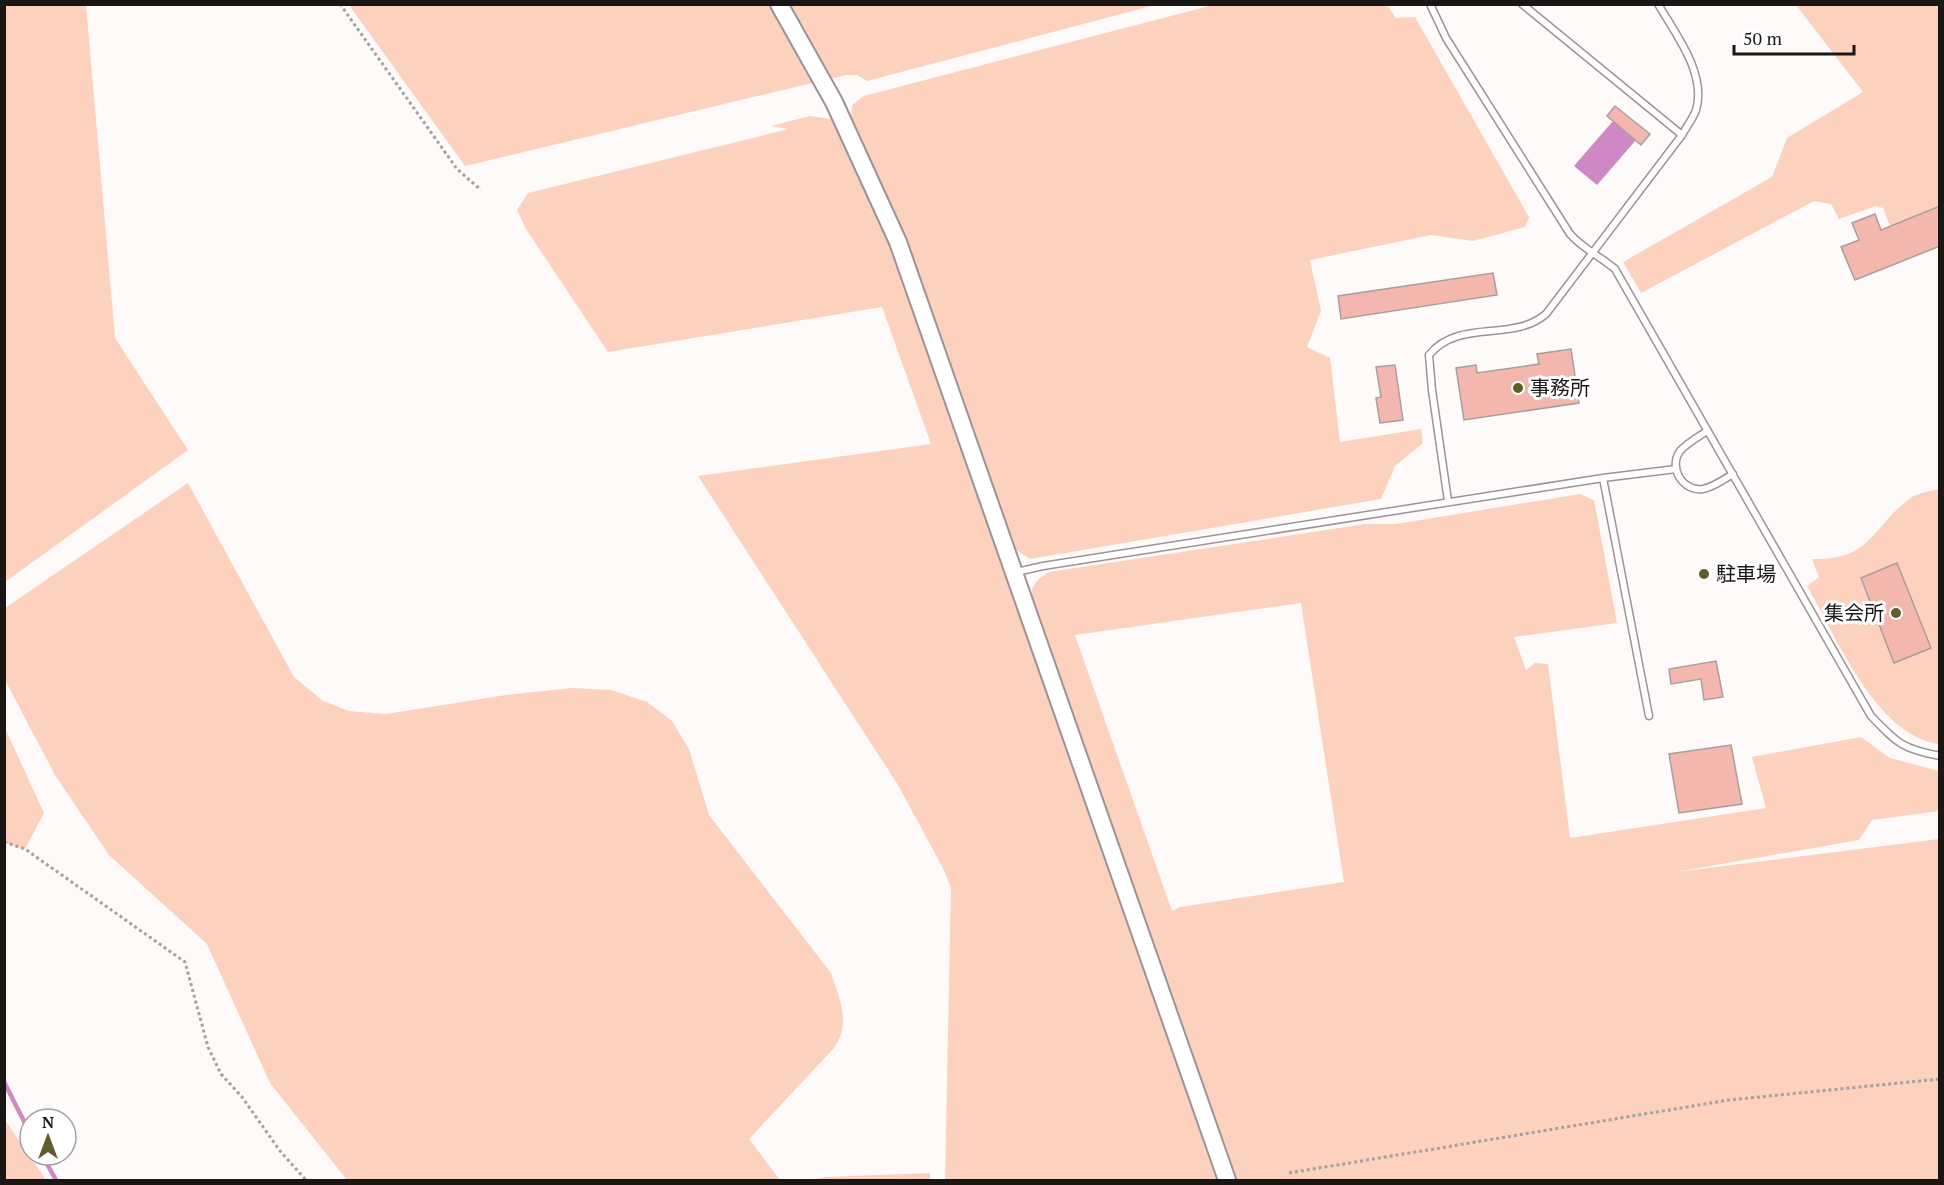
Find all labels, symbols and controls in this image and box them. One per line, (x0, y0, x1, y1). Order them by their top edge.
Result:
scale bar (1734, 18, 1854, 56)
text: 50 m (1743, 26, 1783, 50)
place label: 事務所 (1530, 374, 1590, 401)
marker: 事務所 (1511, 381, 1525, 395)
place label: 駐車場 (1716, 560, 1776, 587)
marker: 駐車場 (1697, 567, 1711, 581)
place label: 集会所 (1824, 599, 1884, 626)
marker: 集会所 (1889, 606, 1903, 620)
north arrow (18, 1107, 78, 1167)
text: N (42, 1111, 54, 1133)

